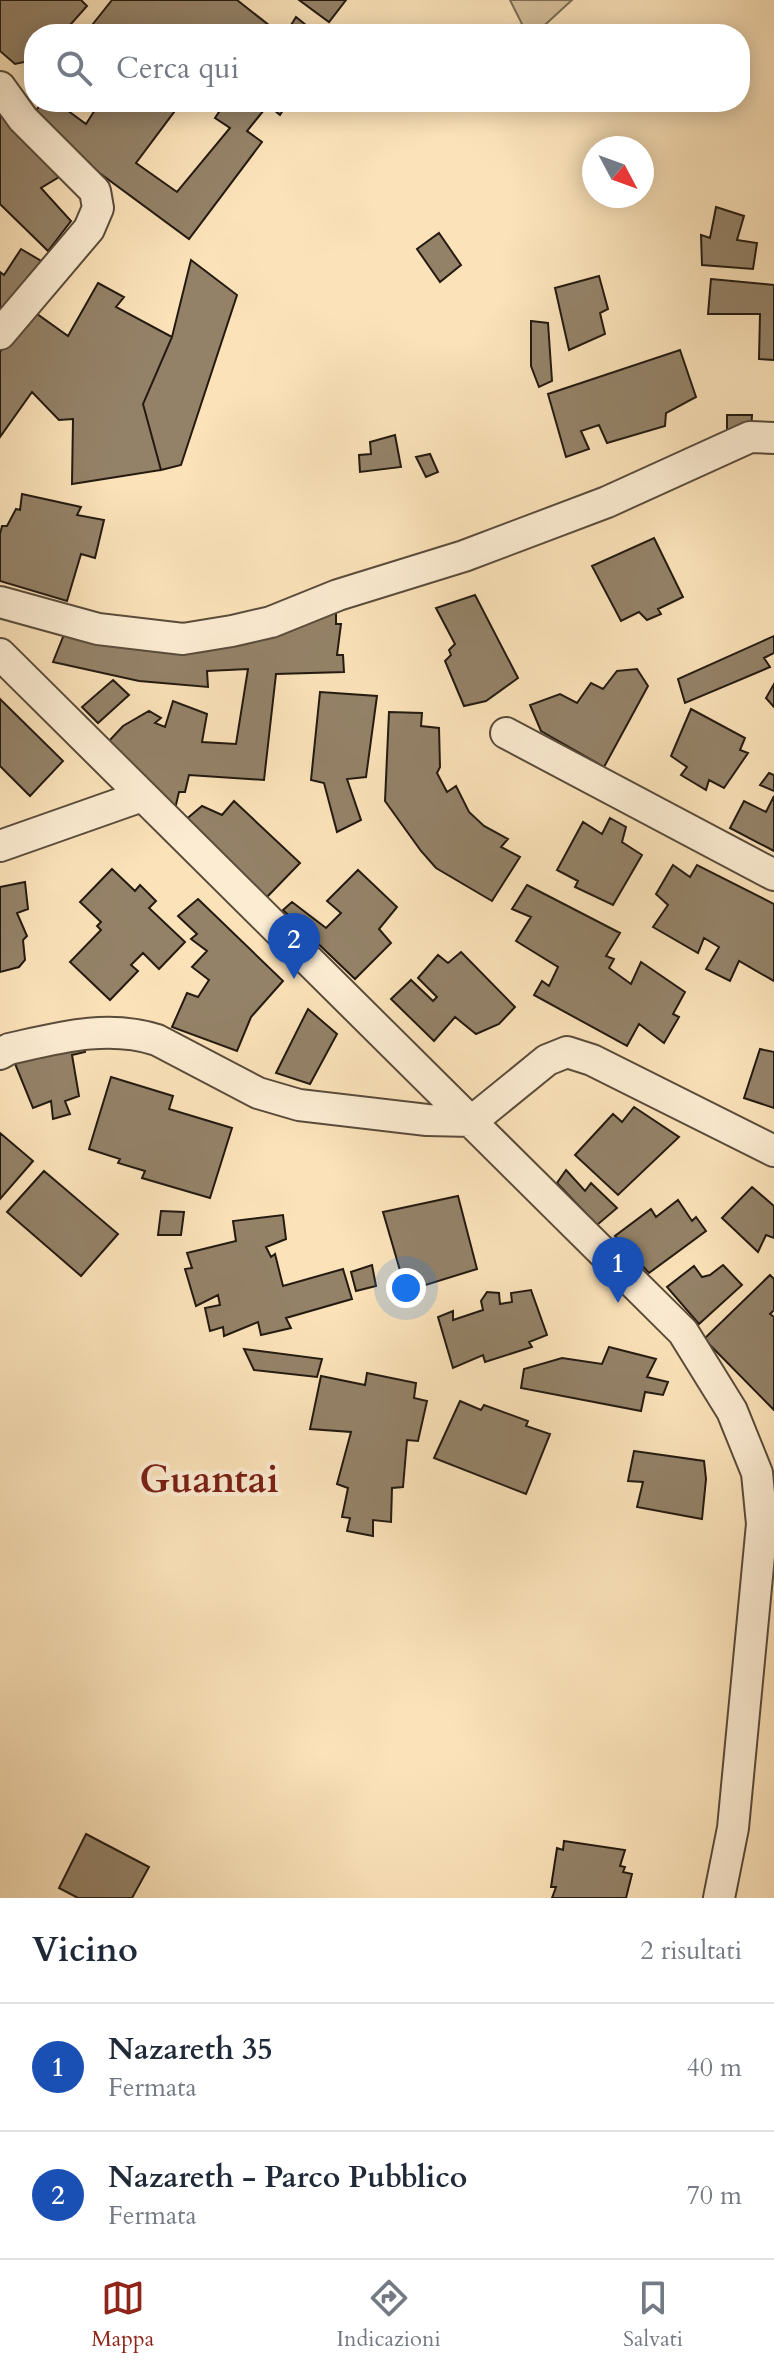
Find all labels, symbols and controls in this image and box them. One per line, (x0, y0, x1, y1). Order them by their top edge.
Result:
search box (24, 24, 750, 112)
icon: search (52, 46, 96, 90)
text: Cerca qui (116, 48, 239, 89)
north arrow (582, 136, 654, 208)
pin: 2 (268, 913, 320, 979)
pin: 1 (592, 1237, 644, 1303)
your location (386, 1268, 426, 1308)
district label: Guantai (139, 1454, 279, 1506)
text: Vicino (32, 1927, 138, 1973)
text: 2 risultati (640, 1933, 742, 1968)
text: Nazareth 35 (108, 2029, 273, 2070)
text: 1 (51, 2050, 65, 2085)
text: 40 m (686, 2050, 742, 2085)
text: Fermata (108, 2070, 197, 2105)
text: Nazareth - Parco Pubblico (108, 2157, 467, 2198)
text: 2 (51, 2178, 65, 2213)
text: 70 m (686, 2178, 742, 2213)
text: Fermata (108, 2198, 197, 2233)
tab: Mappa (91, 2276, 154, 2354)
tab: Indicazioni (337, 2276, 441, 2354)
tab: Salvati (623, 2276, 683, 2354)

